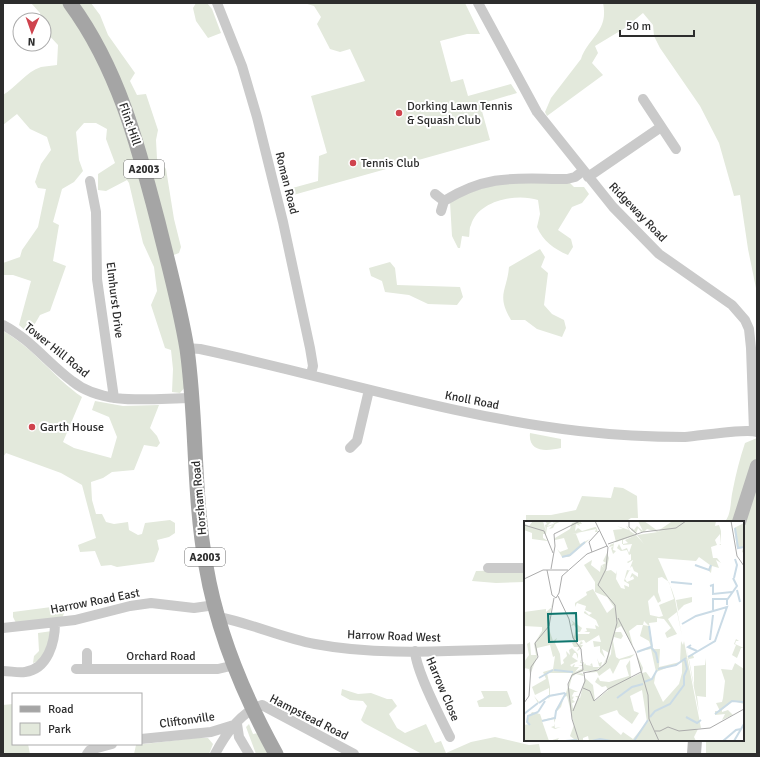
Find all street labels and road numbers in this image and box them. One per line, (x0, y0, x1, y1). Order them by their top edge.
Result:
street label: Flint Hill (115, 101, 144, 148)
street label: Roman Road (272, 150, 302, 216)
road number: A2003 (124, 160, 164, 178)
street label: Ridgeway Road (605, 179, 670, 245)
street label: Elmhurst Drive (102, 261, 127, 339)
street label: Tower Hill Road (21, 320, 92, 381)
street label: Knoll Road (443, 388, 500, 413)
street label: Horsham Road (189, 460, 210, 536)
road number: A2003 (185, 548, 225, 566)
street label: Harrow Road East (49, 585, 141, 618)
street label: Harrow Road West (347, 627, 441, 646)
street label: Orchard Road (126, 649, 196, 664)
street label: Harrow Close (422, 655, 463, 724)
street label: Hampstead Road (267, 691, 351, 744)
street label: Cliftonville (158, 709, 216, 732)

